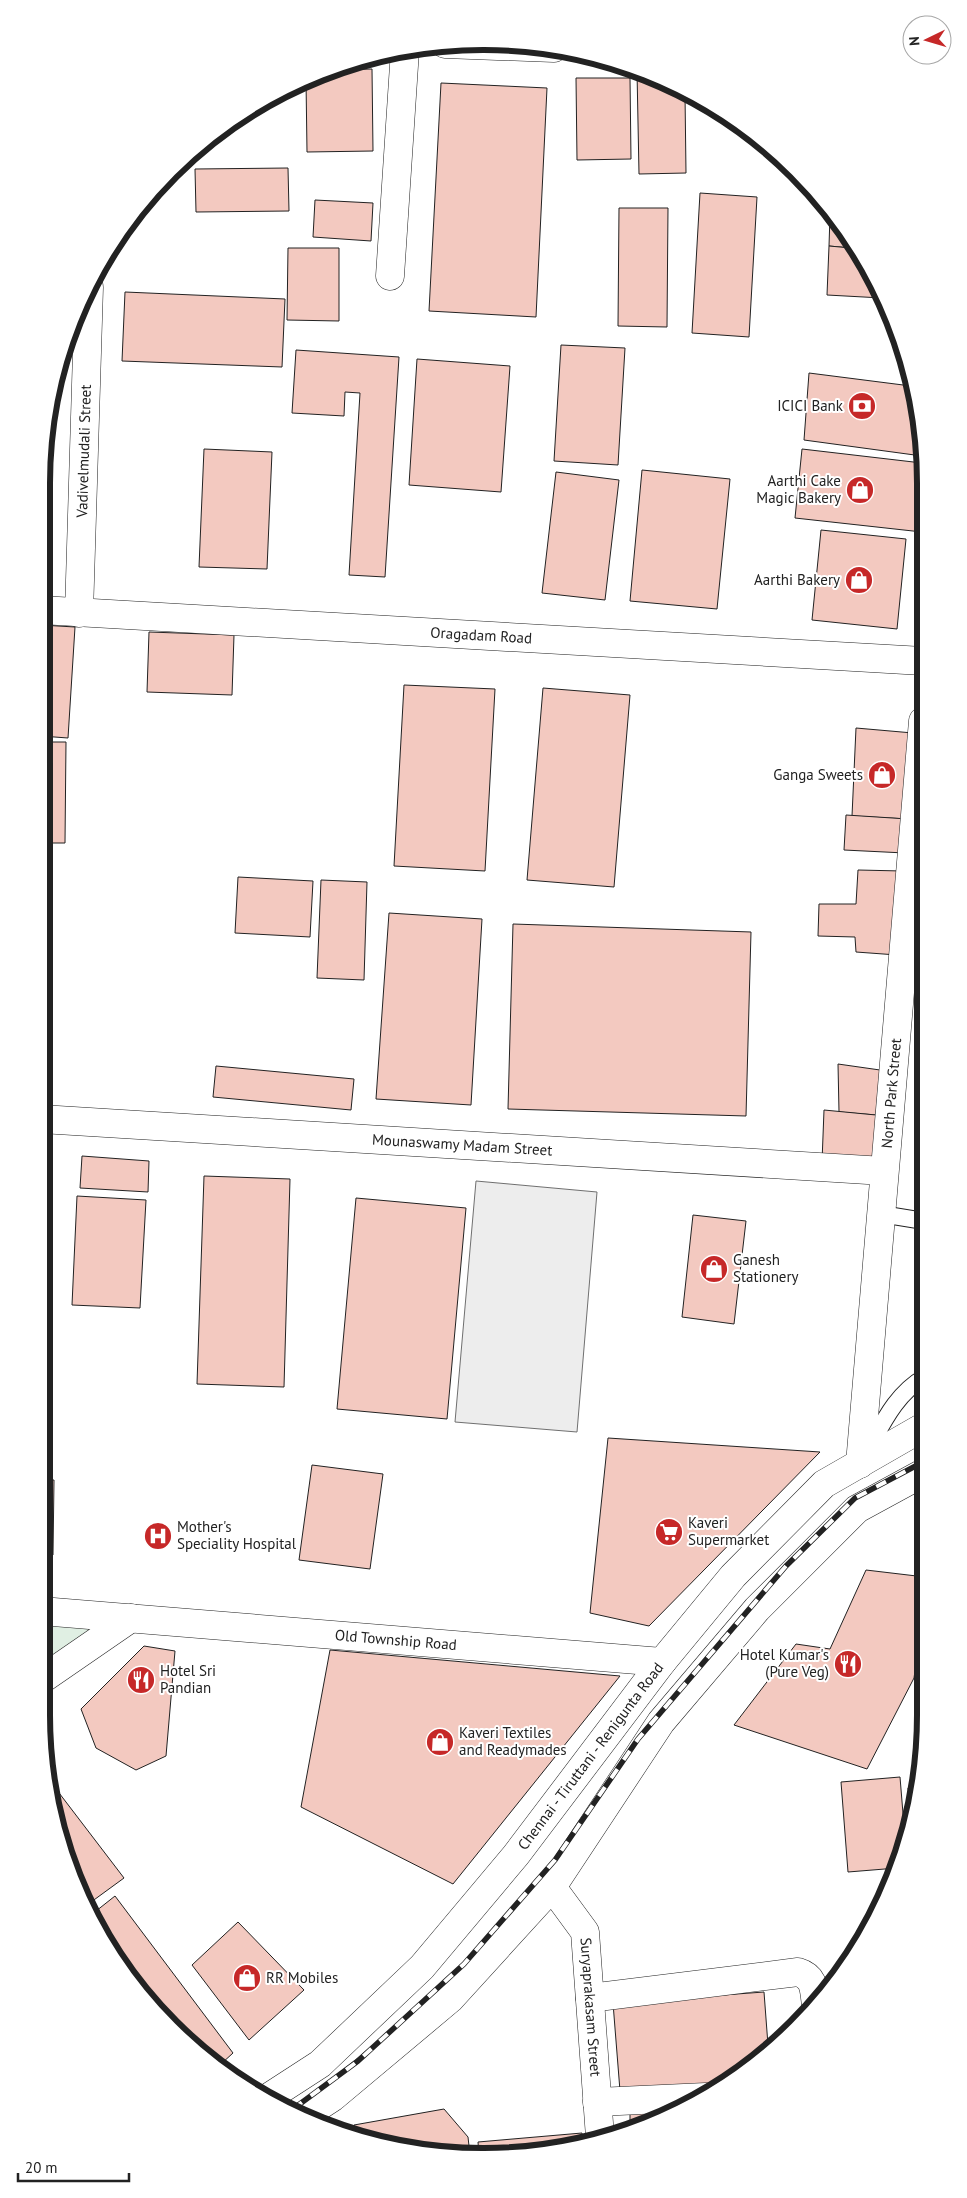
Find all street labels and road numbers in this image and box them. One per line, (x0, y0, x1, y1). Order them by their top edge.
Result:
street label: Vadivelmudali Street (72, 384, 95, 519)
street label: Oragadam Road (430, 623, 533, 647)
street label: North Park Street (877, 1037, 905, 1149)
street label: Mounaswamy Madam Street (372, 1129, 553, 1160)
street label: Old Township Road (334, 1625, 458, 1654)
street label: Chennai - Tiruttani - Renigunta Road (513, 1659, 667, 1854)
street label: Suryaprakasam Street (576, 1937, 606, 2077)

